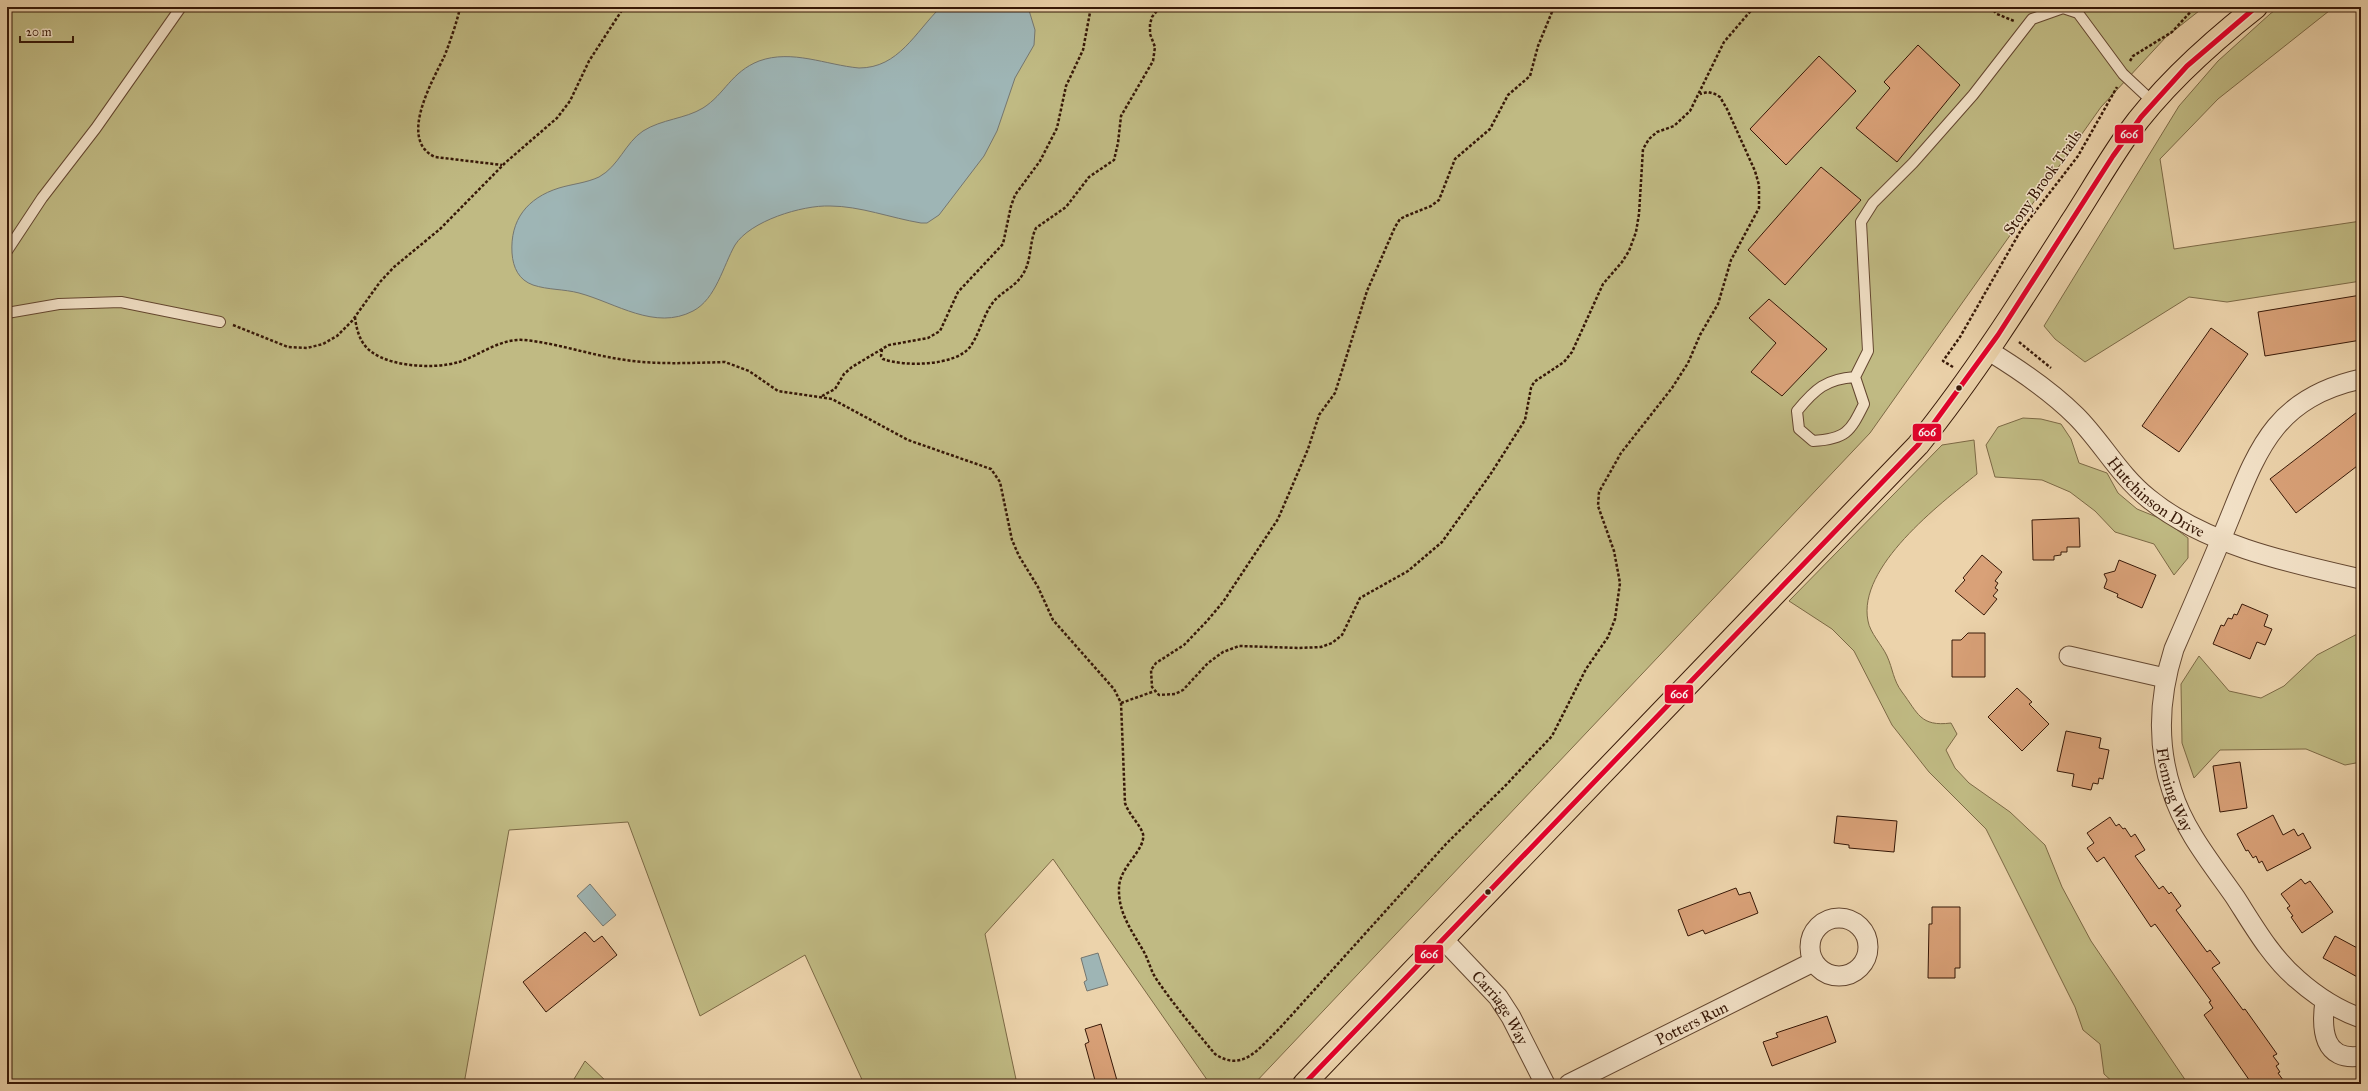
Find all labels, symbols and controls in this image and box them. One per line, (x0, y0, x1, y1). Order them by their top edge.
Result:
scale bar (20, 18, 73, 44)
text: 20 m (26, 25, 52, 39)
line badge: 606 (2114, 124, 2144, 144)
street label: Stony Brook Trails (1999, 126, 2086, 238)
text: 606 (2120, 128, 2139, 141)
unlabelled marker (1954, 383, 1964, 393)
line badge: 606 (1912, 423, 1942, 442)
text: 606 (1918, 426, 1937, 439)
street label: Hutchinson Drive (2103, 453, 2208, 541)
line badge: 606 (1664, 684, 1694, 704)
text: 606 (1670, 688, 1689, 701)
street label: Fleming Way (2153, 746, 2197, 835)
unlabelled marker (1483, 887, 1493, 897)
line badge: 606 (1414, 944, 1444, 964)
text: 606 (1420, 948, 1439, 961)
street label: Carriage Way (1468, 967, 1533, 1048)
street label: Potters Run (1652, 997, 1731, 1049)

